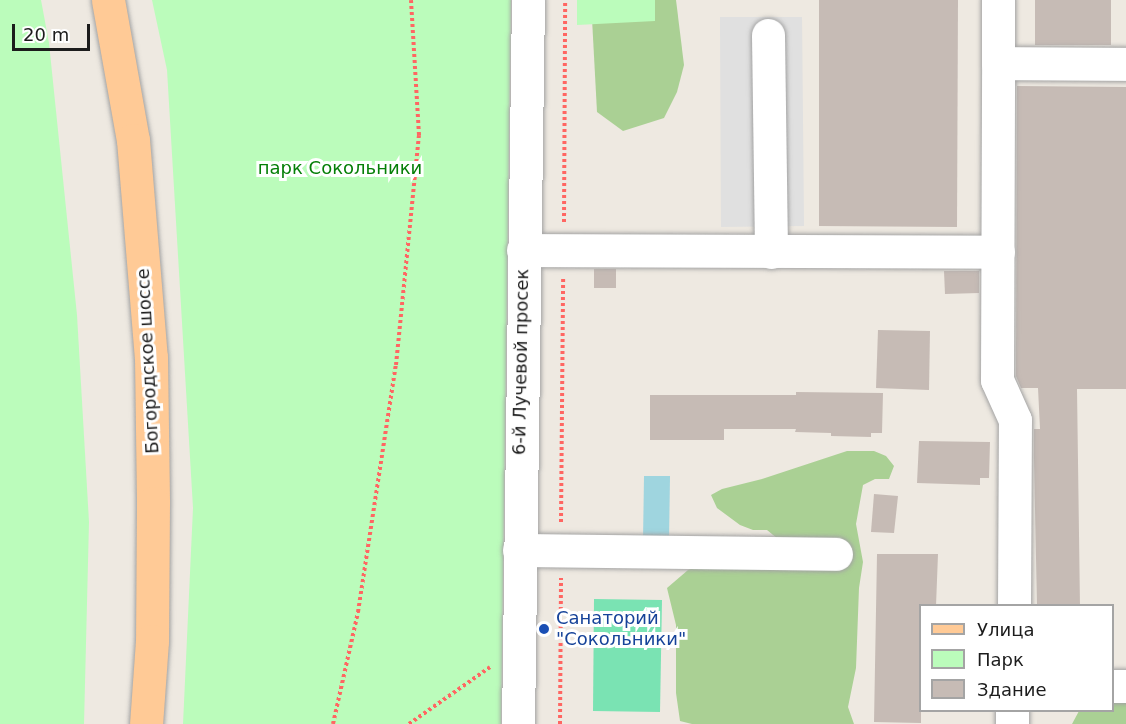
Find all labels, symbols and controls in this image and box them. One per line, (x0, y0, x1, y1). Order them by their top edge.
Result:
scale bar (15, 12, 93, 50)
text: 20 m (23, 24, 69, 45)
park label: парк Сокольники (258, 157, 422, 179)
street label: Богородское шоссе (132, 268, 164, 454)
street label: 6-й Лучевой просек (509, 269, 533, 455)
legend (919, 604, 1114, 712)
place label: Санаторий "Сокольники" (556, 608, 686, 650)
text: Улица (977, 619, 1034, 640)
marker: Санаторий "Сокольники" (537, 622, 551, 636)
text: Парк (977, 649, 1024, 670)
text: Здание (977, 679, 1047, 700)

